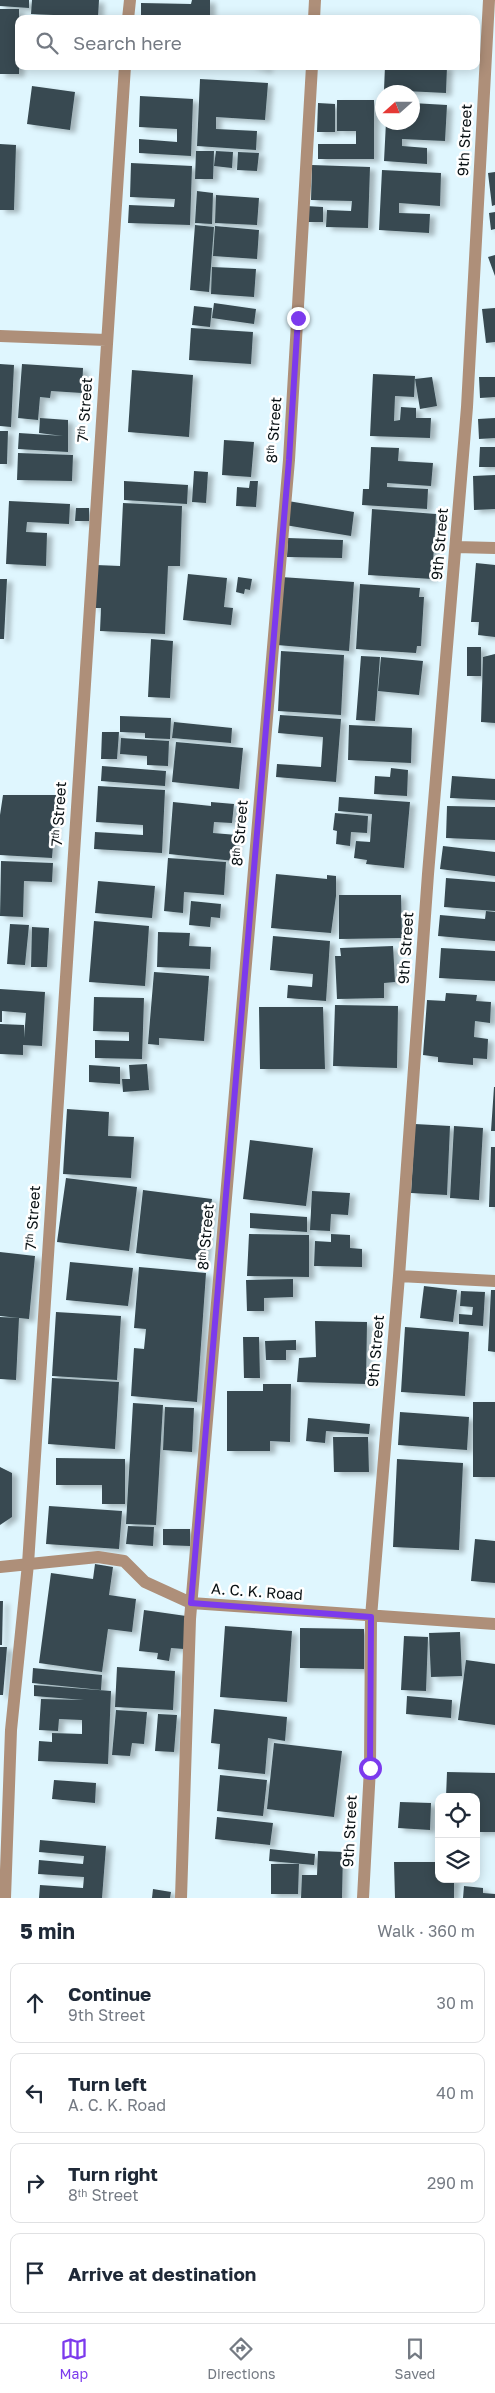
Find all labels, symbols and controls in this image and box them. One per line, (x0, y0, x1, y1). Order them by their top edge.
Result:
search box (15, 15, 480, 70)
icon: search (33, 29, 61, 57)
text: Search here (73, 31, 182, 54)
north arrow (375, 85, 420, 130)
street label: 9th Street (453, 103, 475, 177)
route end (287, 307, 310, 330)
street label: 7ᵗʰ Street (73, 377, 95, 443)
street label: 8ᵗʰ Street (262, 396, 284, 464)
street label: 9th Street (427, 507, 451, 581)
street label: 7ᵗʰ Street (47, 781, 69, 847)
street label: 8ᵗʰ Street (227, 799, 251, 867)
street label: 9th Street (393, 911, 417, 985)
street label: 7ᵗʰ Street (21, 1185, 43, 1251)
street label: 8ᵗʰ Street (193, 1203, 217, 1271)
street label: 9th Street (363, 1314, 387, 1388)
street label: A. C. K. Road (211, 1579, 304, 1603)
route start (359, 1757, 382, 1780)
map controls (435, 1793, 480, 1883)
button: locate (435, 1793, 480, 1838)
street label: 9th Street (338, 1794, 360, 1868)
button: layers (435, 1838, 480, 1883)
text: 5 min (20, 1918, 75, 1944)
text: Walk · 360 m (377, 1921, 475, 1941)
text: Continue (68, 1982, 151, 2005)
icon: ahead (21, 1989, 49, 2017)
text: 30 m (437, 1993, 474, 2013)
text: 9th Street (68, 2005, 145, 2025)
text: Turn left (68, 2072, 147, 2095)
icon: left (21, 2079, 49, 2107)
text: 40 m (436, 2083, 474, 2103)
text: A. C. K. Road (68, 2095, 166, 2115)
text: Turn right (68, 2162, 158, 2185)
icon: right (21, 2169, 49, 2197)
text: 290 m (427, 2173, 474, 2193)
text: 8ᵗʰ Street (68, 2185, 139, 2205)
icon: arrive (21, 2259, 49, 2287)
text: Arrive at destination (68, 2262, 256, 2285)
tab: Map (60, 2335, 88, 2382)
tab: Directions (207, 2335, 276, 2382)
tab: Saved (395, 2335, 435, 2382)

